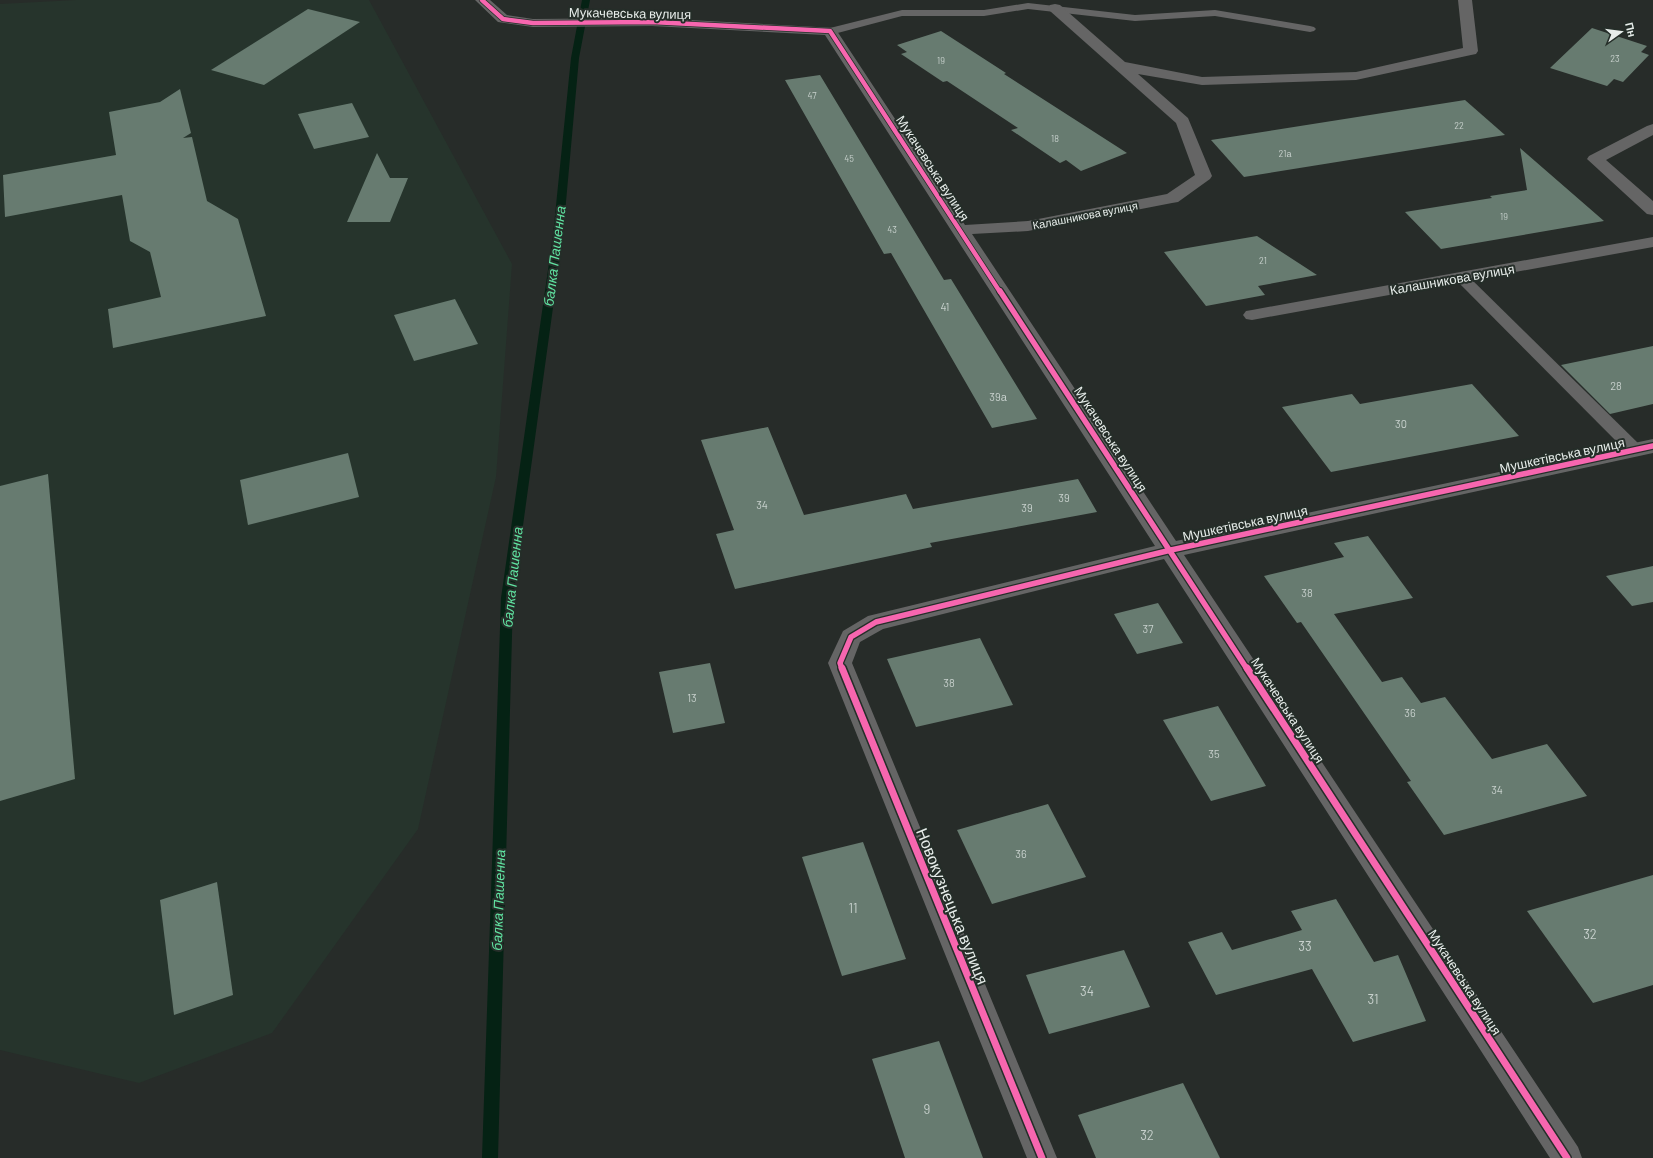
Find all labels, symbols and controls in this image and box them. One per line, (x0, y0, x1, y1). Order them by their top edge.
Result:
street label: Мукачевська вулиця (569, 4, 691, 22)
north arrow (1601, 12, 1641, 52)
text: Пн (1623, 21, 1639, 38)
house number: 23 (1610, 53, 1620, 64)
house number: 19 (937, 55, 945, 66)
house number: 47 (808, 90, 817, 101)
street label: Мукачевська вулиця (893, 112, 973, 224)
house number: 22 (1454, 120, 1464, 131)
house number: 18 (1051, 133, 1059, 144)
house number: 21а (1279, 148, 1291, 159)
house number: 45 (844, 153, 854, 164)
street label: Калашникова вулиця (1031, 198, 1139, 232)
water label: балка Пашенна (539, 205, 569, 307)
house number: 19 (1500, 211, 1508, 222)
house number: 43 (887, 224, 897, 235)
house number: 21 (1259, 255, 1267, 266)
street label: Калашникова вулиця (1388, 260, 1516, 298)
house number: 41 (941, 300, 949, 313)
house number: 28 (1610, 379, 1622, 392)
street label: Мукачевська вулиця (1071, 383, 1151, 495)
house number: 39а (989, 390, 1008, 403)
house number: 30 (1395, 417, 1407, 430)
street label: Мушкетівська вулиця (1498, 434, 1626, 476)
house number: 39 (1058, 491, 1070, 504)
house number: 34 (756, 498, 768, 511)
house number: 39 (1021, 501, 1033, 514)
street label: Мушкетівська вулиця (1181, 502, 1309, 544)
water label: балка Пашенна (498, 526, 526, 628)
house number: 38 (1301, 586, 1313, 599)
house number: 37 (1143, 622, 1153, 635)
street label: Мукачевська вулиця (1248, 654, 1328, 766)
house number: 38 (943, 676, 955, 689)
house number: 13 (687, 691, 697, 704)
house number: 36 (1404, 706, 1416, 719)
house number: 35 (1208, 747, 1220, 760)
house number: 34 (1491, 783, 1503, 796)
street label: Новокузнецька вулиця (913, 825, 993, 987)
house number: 36 (1015, 847, 1027, 860)
water label: балка Пашенна (488, 849, 508, 951)
house number: 11 (848, 900, 858, 916)
street label: Мукачевська вулиця (1425, 926, 1505, 1038)
house number: 32 (1583, 926, 1597, 942)
house number: 33 (1298, 938, 1312, 954)
house number: 34 (1080, 983, 1094, 999)
house number: 31 (1367, 991, 1379, 1007)
house number: 9 (924, 1101, 930, 1117)
house number: 32 (1140, 1127, 1154, 1143)

